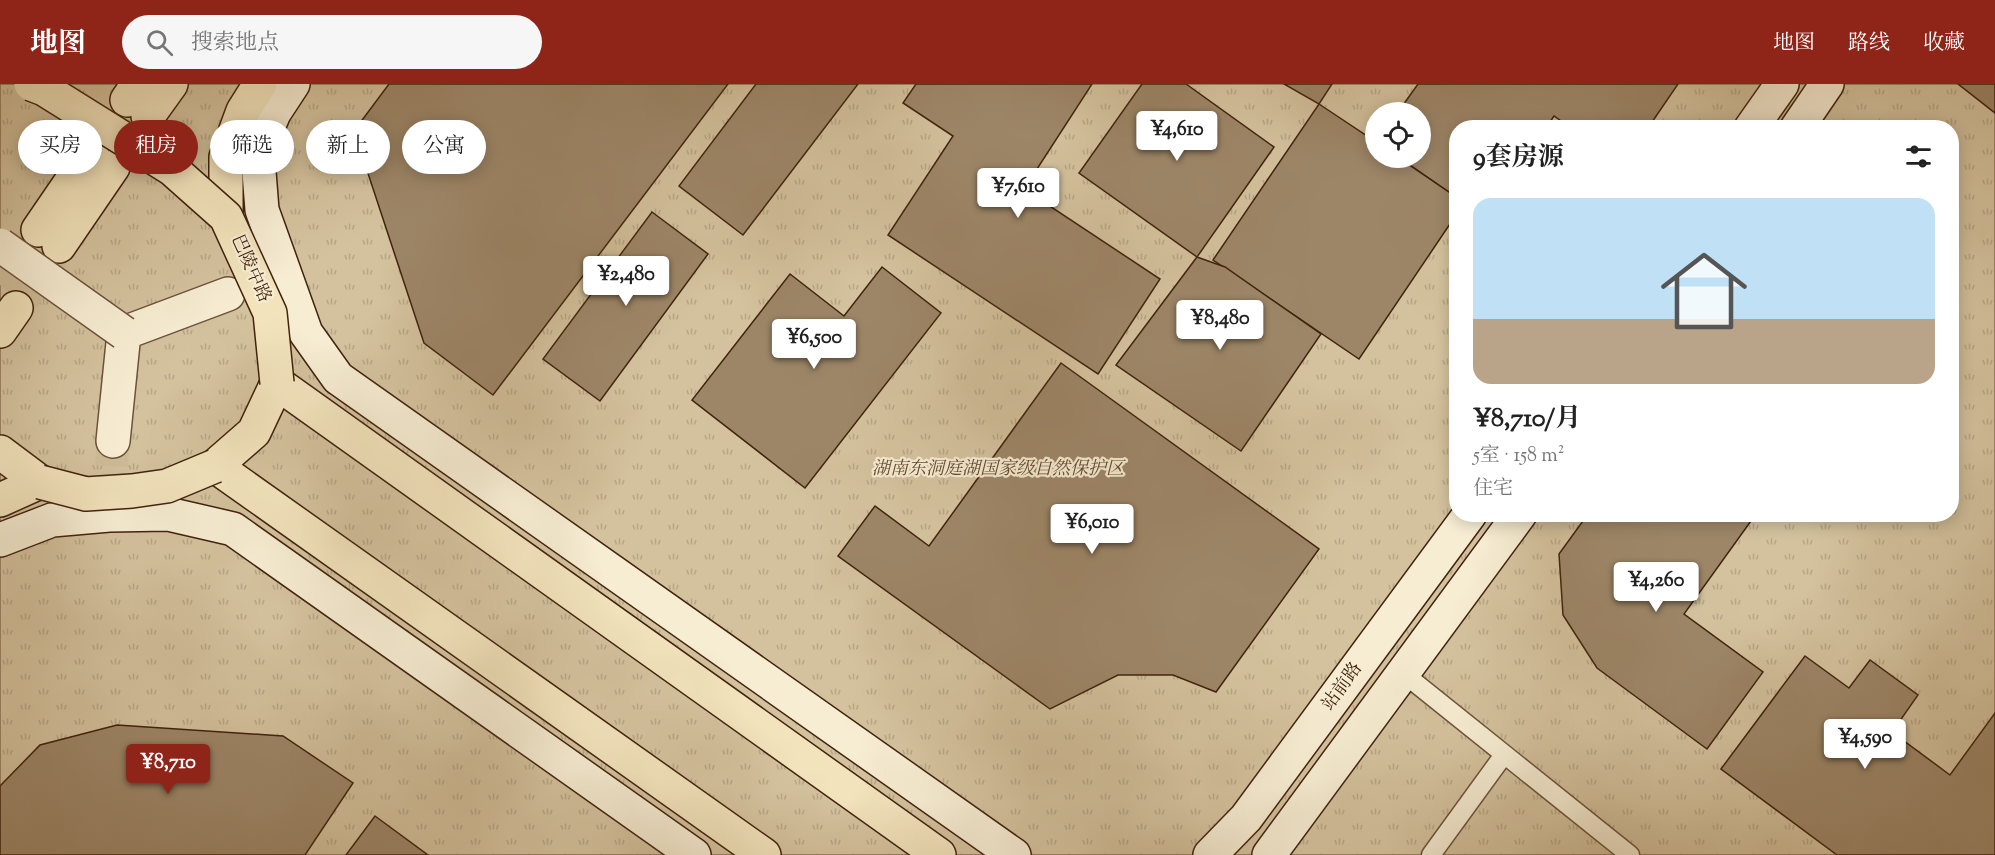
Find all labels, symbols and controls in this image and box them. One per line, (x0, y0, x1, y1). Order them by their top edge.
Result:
search box (122, 15, 542, 69)
text: 地图 (30, 25, 86, 65)
icon: search (143, 26, 176, 59)
text: 搜索地点 (191, 28, 279, 60)
text: 地图 (1773, 29, 1815, 59)
text: 路线 (1848, 29, 1890, 59)
text: 收藏 (1923, 29, 1965, 59)
map controls (1365, 102, 1431, 168)
button: locate (1365, 102, 1431, 168)
pin: ¥4,610 (1128, 111, 1226, 162)
text: ¥4,610 (1150, 116, 1204, 145)
chip: 买房 (18, 120, 102, 174)
chip: 租房 (114, 120, 198, 174)
chip: 筛选 (210, 120, 294, 174)
chip: 新上 (306, 120, 390, 174)
chip: 公寓 (402, 120, 486, 174)
text: 9套房源 (1473, 140, 1564, 177)
icon: filters (1902, 140, 1935, 173)
pin: ¥7,610 (969, 168, 1067, 219)
text: ¥7,610 (991, 173, 1045, 202)
street label: 巴陵中路 (223, 231, 277, 307)
icon: home (1650, 237, 1758, 345)
pin: ¥2,480 (577, 256, 675, 307)
text: ¥2,480 (597, 261, 655, 290)
pin: ¥8,480 (1171, 300, 1269, 351)
text: ¥8,480 (1190, 305, 1250, 334)
pin: ¥6,500 (765, 319, 863, 370)
text: ¥6,500 (786, 324, 842, 353)
text: ¥8,710/月 (1473, 401, 1581, 438)
text: 5室 · 158 m² (1473, 442, 1565, 471)
park label: 湖南东洞庭湖国家级自然保护区 (872, 457, 1126, 483)
text: 住宅 (1473, 475, 1513, 504)
pin: ¥6,010 (1043, 504, 1141, 555)
text: ¥6,010 (1065, 509, 1119, 538)
pin: ¥4,260 (1607, 562, 1705, 613)
text: ¥4,260 (1628, 567, 1684, 596)
street label: 站前路 (1317, 658, 1369, 716)
pin: ¥4,590 (1816, 719, 1914, 770)
text: ¥4,590 (1838, 724, 1892, 753)
pin: ¥8,710 (119, 744, 217, 795)
text: ¥8,710 (140, 749, 196, 778)

